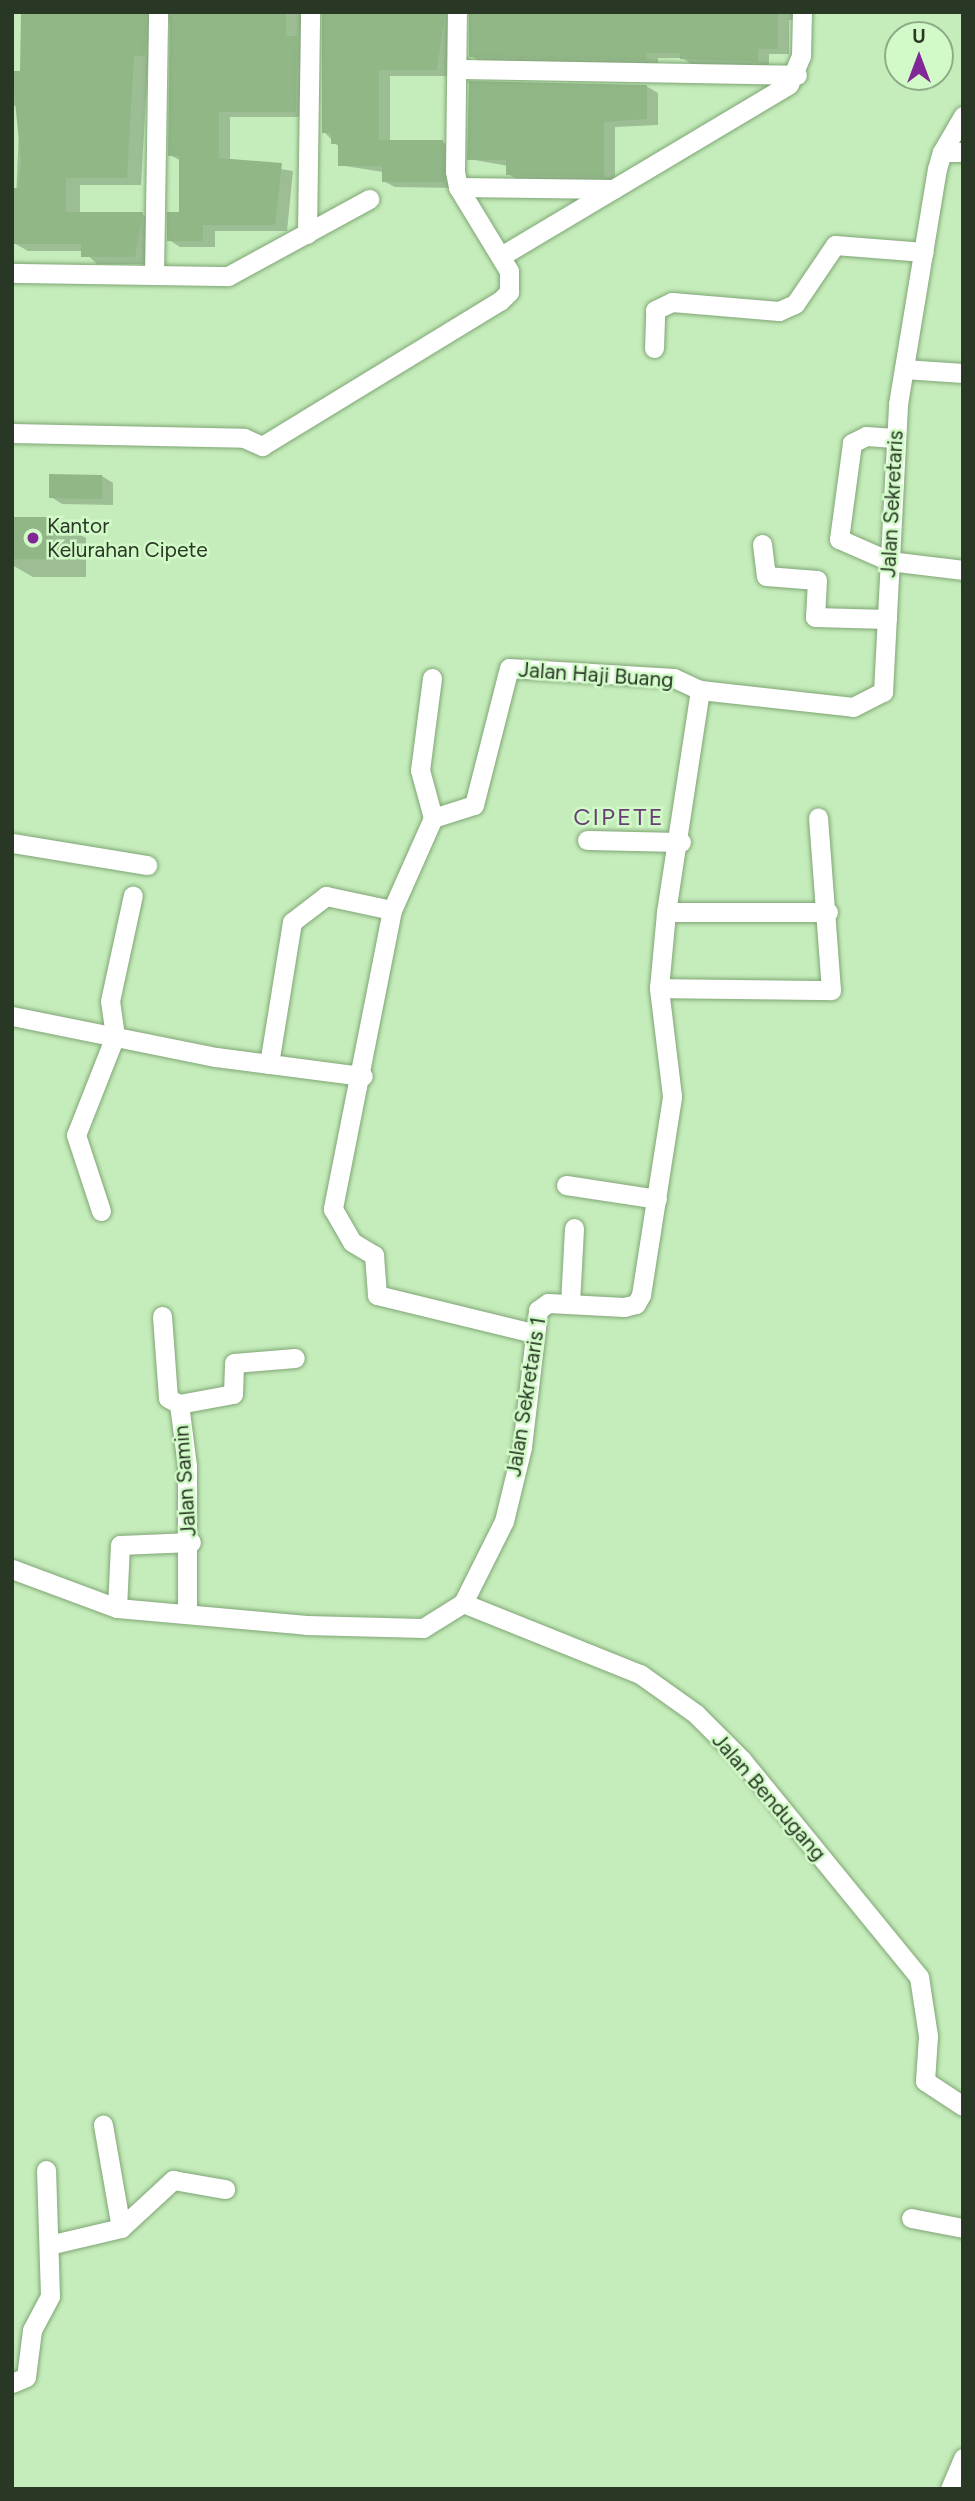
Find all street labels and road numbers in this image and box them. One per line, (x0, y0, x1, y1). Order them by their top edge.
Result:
street label: Jalan Sekretaris (876, 430, 908, 578)
street label: Jalan Haji Buang (518, 657, 674, 693)
street label: Jalan Sekretaris 1 (501, 1315, 551, 1479)
street label: Jalan Samin (169, 1424, 201, 1538)
street label: Jalan Bendugang (707, 1728, 831, 1866)

